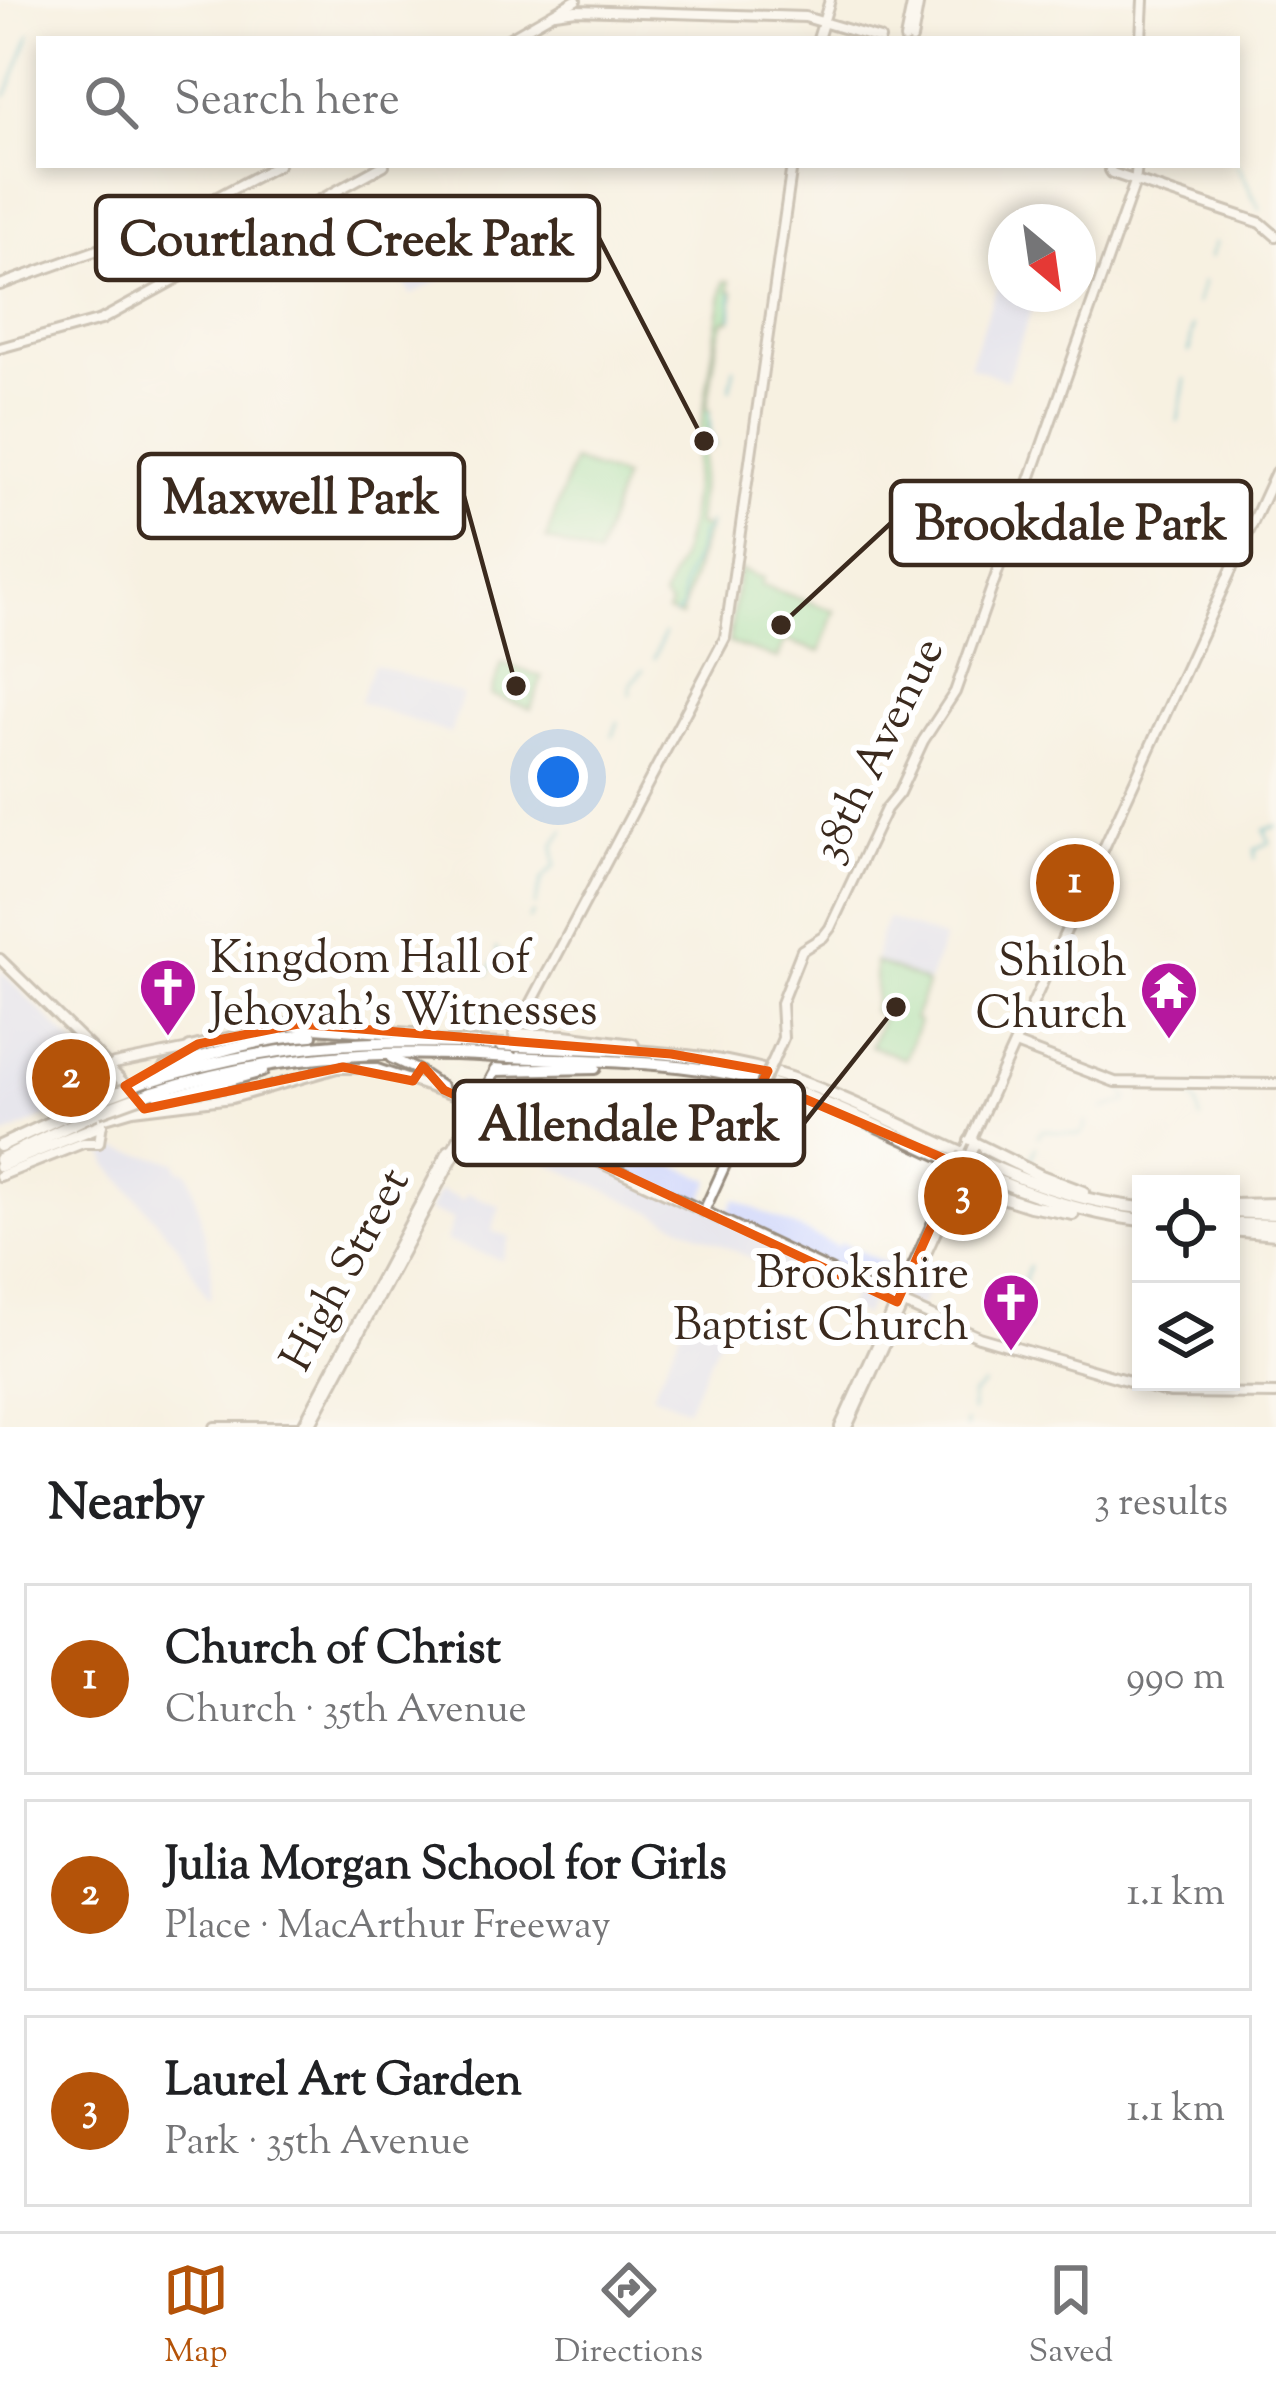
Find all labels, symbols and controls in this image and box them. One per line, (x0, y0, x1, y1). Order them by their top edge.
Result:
search box (36, 36, 1240, 168)
icon: search (78, 69, 144, 135)
text: Search here (174, 70, 400, 135)
callout: Courtland Creek Park (96, 196, 599, 280)
north arrow (988, 204, 1096, 312)
text: Courtland Creek Park (119, 209, 575, 278)
callout: Maxwell Park (139, 454, 464, 538)
text: Maxwell Park (163, 467, 440, 536)
callout: Brookdale Park (891, 481, 1251, 565)
text: Brookdale Park (915, 493, 1228, 562)
street label: 38th Avenue (799, 628, 963, 874)
your location (528, 747, 588, 807)
pin: 1 (1036, 838, 1114, 928)
place label: Kingdom Hall of Jehovah's Witnesses (207, 929, 598, 1046)
place label: Shiloh Church (975, 932, 1127, 1049)
church icon: Kingdom Hall of Jehovah's Witnesses (137, 956, 199, 1038)
temple icon: Shiloh Church (1138, 959, 1200, 1041)
pin: 2 (32, 1033, 110, 1123)
callout: Allendale Park (454, 1081, 804, 1165)
text: Allendale Park (478, 1094, 781, 1163)
pin: 3 (924, 1151, 1002, 1241)
street label: High Street (267, 1158, 429, 1384)
map controls (1132, 1175, 1240, 1391)
button: locate (1132, 1175, 1240, 1283)
place label: Brookshire Baptist Church (673, 1244, 969, 1361)
church icon: Brookshire Baptist Church (980, 1271, 1042, 1353)
button: layers (1132, 1283, 1240, 1391)
text: Nearby (48, 1469, 205, 1542)
text: 3 results (1094, 1477, 1228, 1533)
text: Church of Christ (165, 1619, 501, 1684)
text: 1 (83, 1651, 97, 1707)
text: 990 m (1126, 1651, 1225, 1707)
text: Church · 35th Avenue (165, 1684, 527, 1740)
text: Julia Morgan School for Girls (165, 1835, 727, 1900)
text: 2 (81, 1867, 99, 1923)
text: 1.1 km (1127, 1867, 1225, 1923)
text: Place · MacArthur Freeway (165, 1900, 611, 1956)
text: Laurel Art Garden (165, 2051, 522, 2116)
text: 3 (82, 2083, 98, 2139)
text: 1.1 km (1127, 2083, 1225, 2139)
text: Park · 35th Avenue (165, 2116, 470, 2172)
tab: Map (163, 2257, 229, 2377)
tab: Directions (554, 2257, 703, 2377)
tab: Saved (1029, 2257, 1113, 2377)

